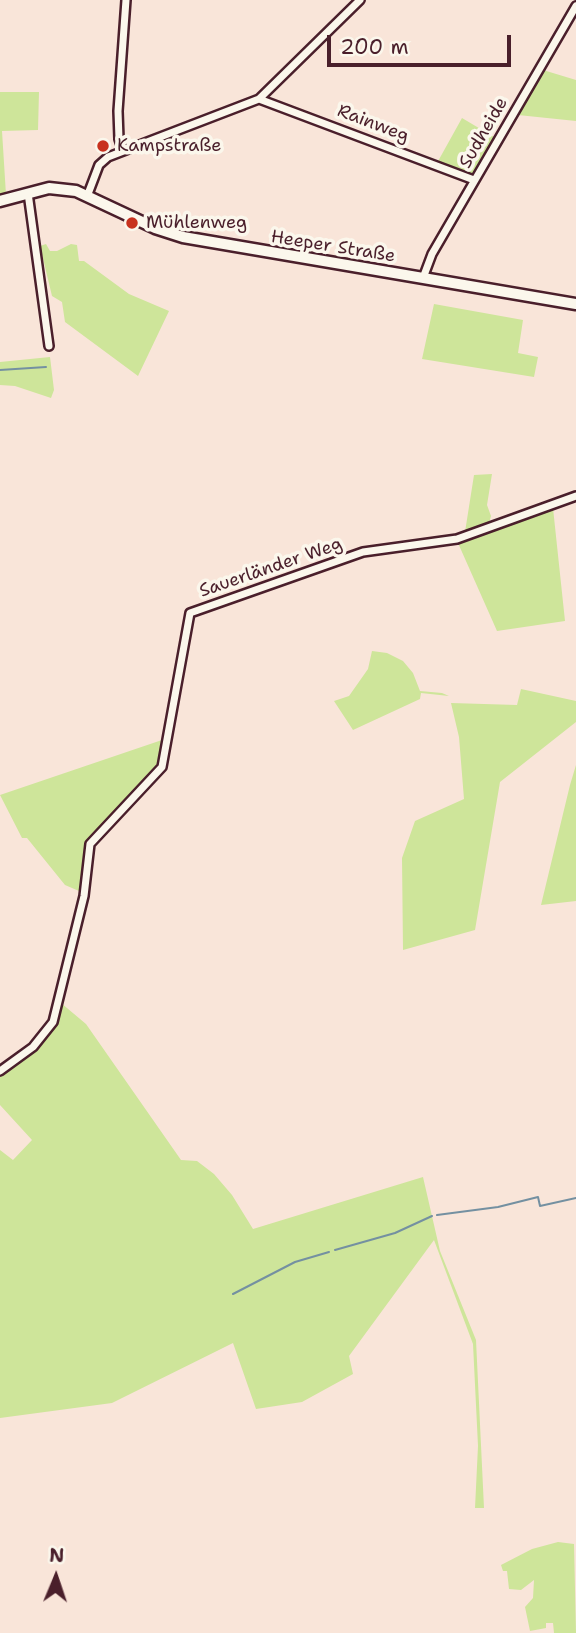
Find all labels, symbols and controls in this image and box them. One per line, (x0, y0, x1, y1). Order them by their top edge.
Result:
scale bar (331, 21, 515, 65)
text: 200 m (340, 33, 409, 61)
street label: Sudheide (455, 94, 513, 172)
street label: Rainweg (334, 100, 412, 148)
place label: Kampstraße (117, 135, 222, 157)
marker: Kampstraße (95, 138, 111, 154)
place label: Mühlenweg (146, 212, 247, 234)
marker: Mühlenweg (124, 215, 140, 231)
street label: Heeper Straße (269, 227, 397, 267)
street label: Sauerländer Weg (197, 533, 345, 603)
north arrow (21, 1542, 91, 1612)
text: N (49, 1543, 65, 1568)

